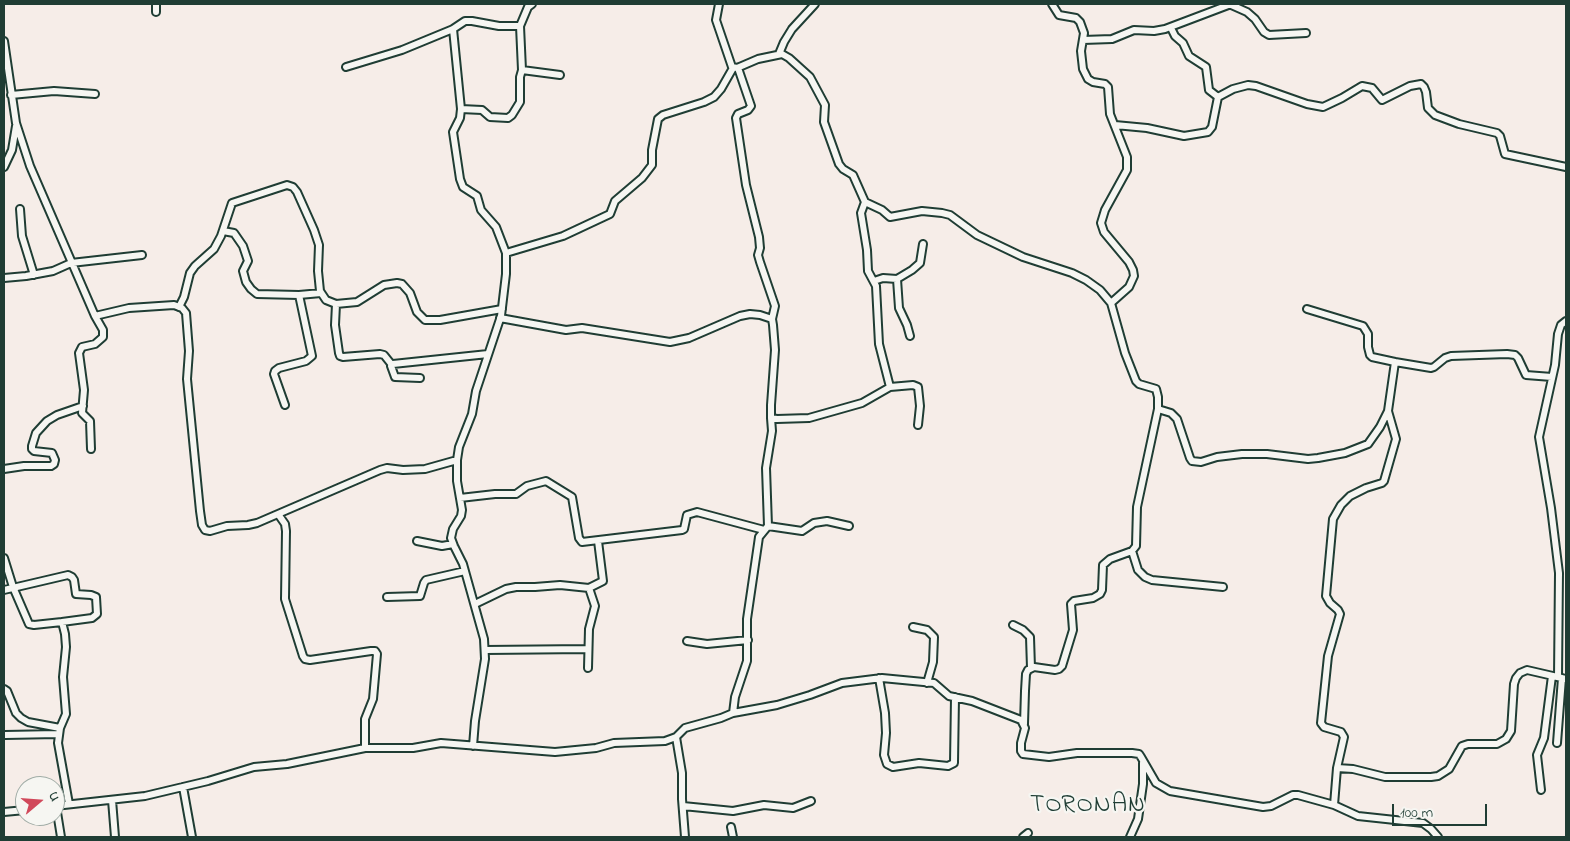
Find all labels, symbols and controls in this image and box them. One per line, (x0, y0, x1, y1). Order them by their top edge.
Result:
north arrow (15, 776, 65, 826)
text: U (42, 789, 65, 804)
district label: TORONAN (1029, 792, 1147, 822)
scale bar (1395, 794, 1490, 826)
text: 100 m (1400, 802, 1433, 824)

